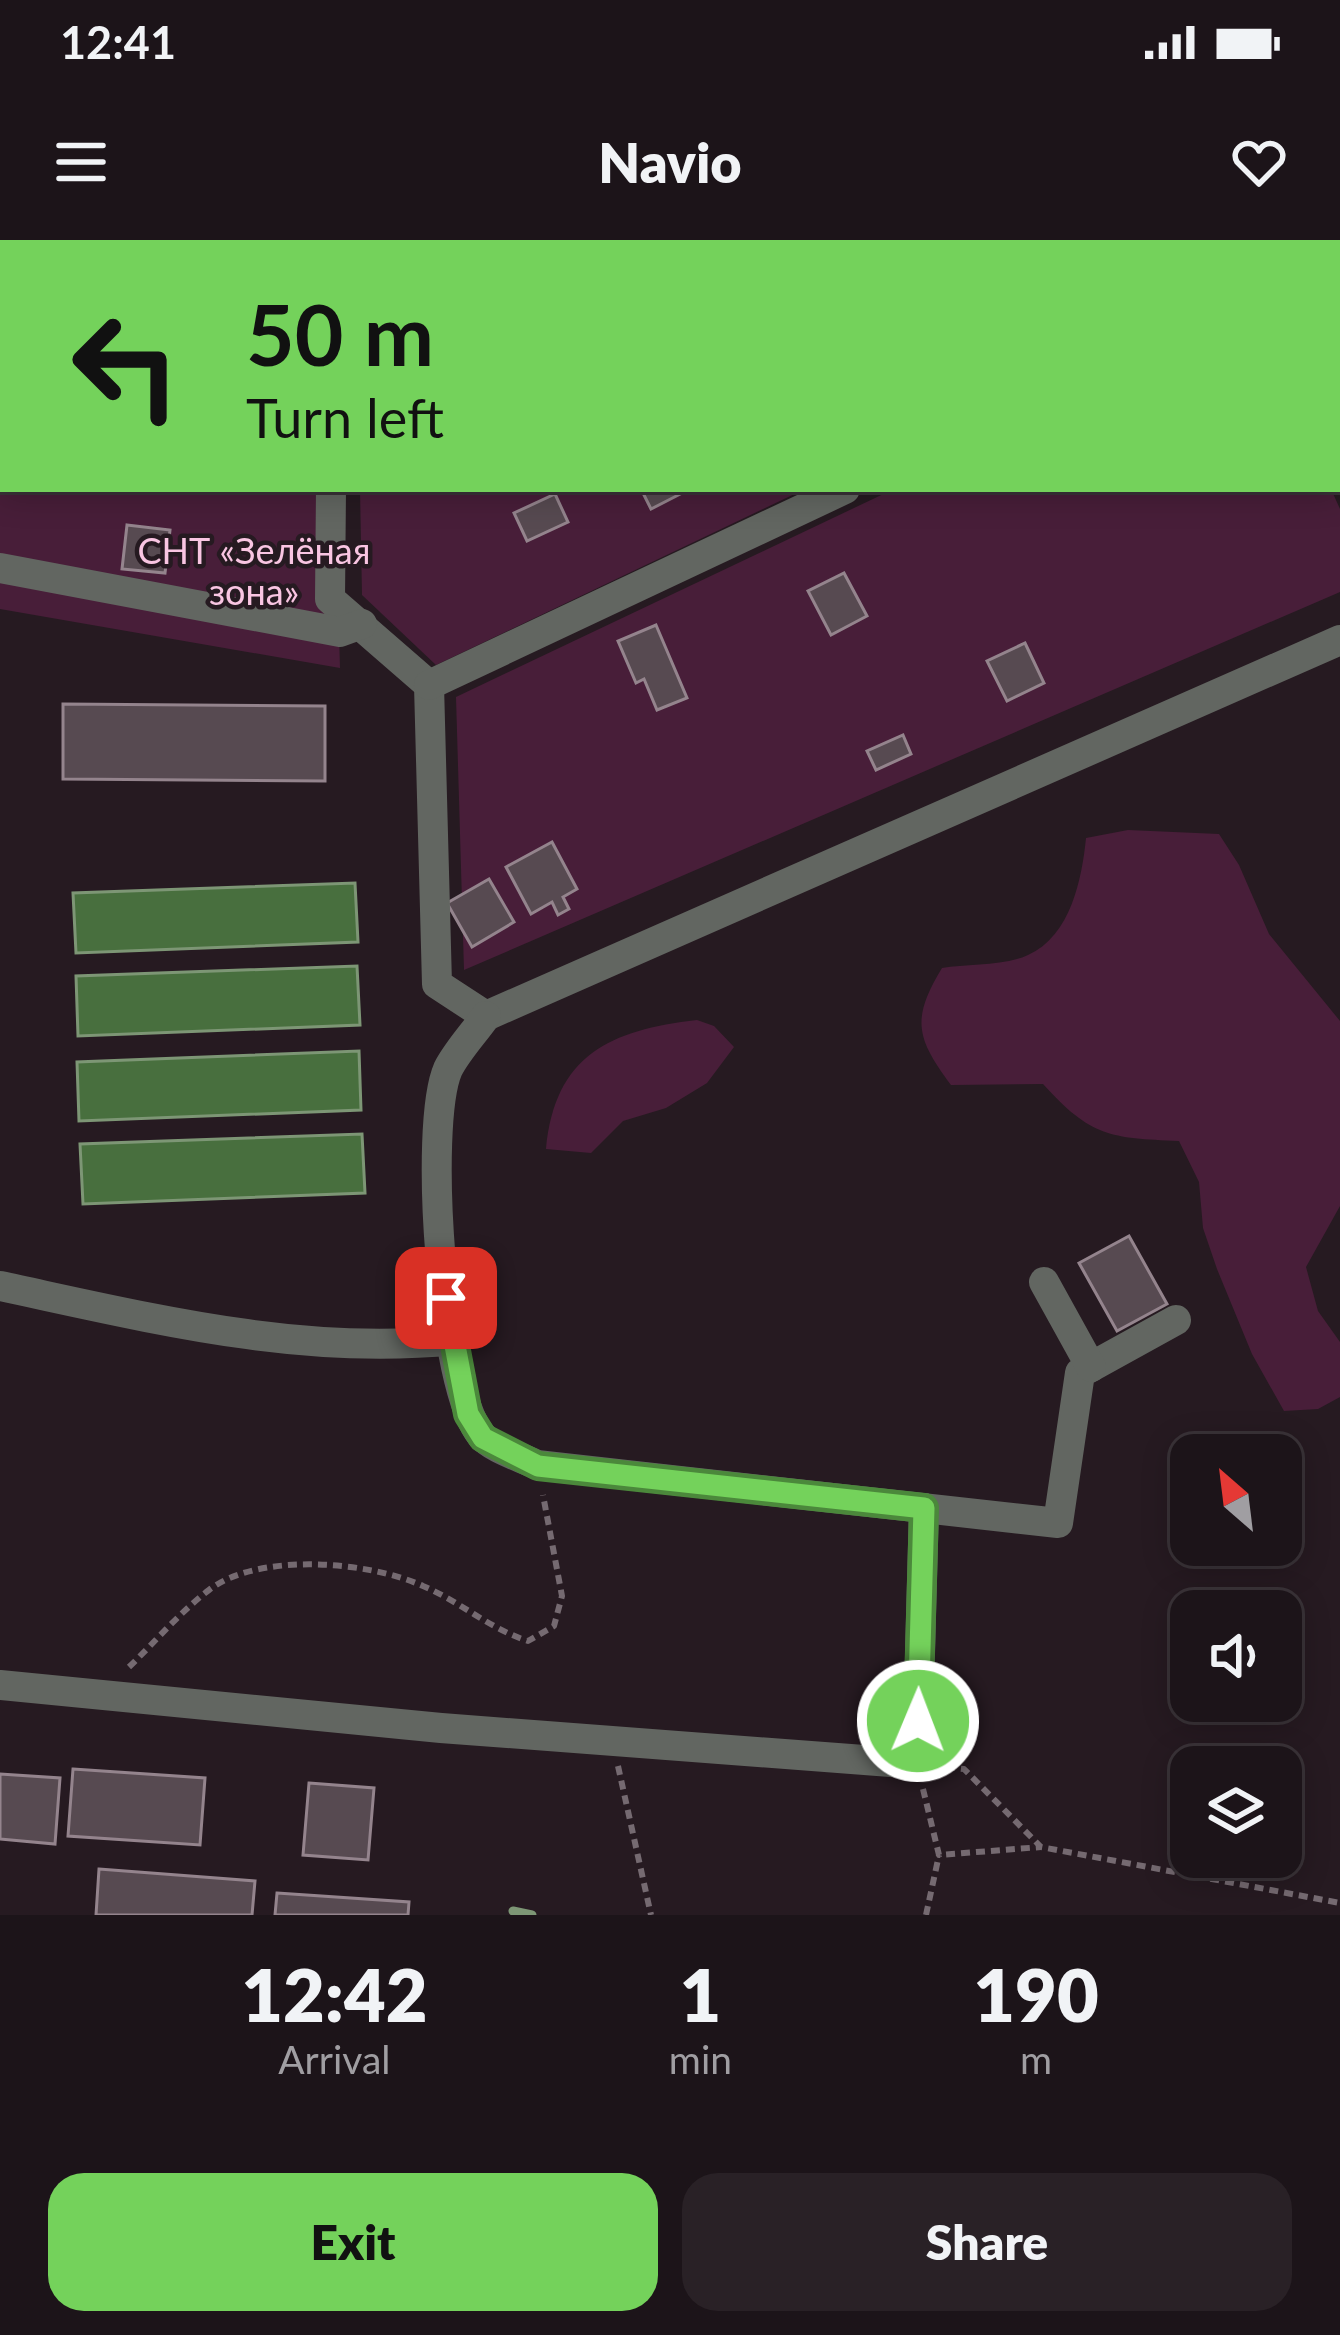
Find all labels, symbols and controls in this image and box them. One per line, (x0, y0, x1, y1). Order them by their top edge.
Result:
text: 12:41 (60, 15, 176, 69)
icon: menu (48, 129, 114, 195)
icon: heart (1226, 129, 1292, 195)
text: Navio (598, 130, 742, 195)
text: 50 m (246, 283, 434, 384)
icon: left (48, 288, 204, 444)
text: Turn left (246, 385, 444, 450)
park label: СНТ «Зелёная зона» (138, 528, 370, 613)
pin (395, 1247, 497, 1349)
icon: arrive (413, 1265, 479, 1331)
north arrow (1170, 1434, 1302, 1566)
map controls (1170, 1434, 1302, 1878)
button: sound (1170, 1590, 1302, 1722)
position arrow (855, 1658, 981, 1784)
button: layers (1170, 1746, 1302, 1878)
text: 12:42 (241, 1951, 427, 2037)
text: 1 (680, 1951, 721, 2037)
text: 190 (973, 1951, 1099, 2037)
text: Arrival (278, 2036, 391, 2082)
text: min (669, 2036, 732, 2082)
text: m (1020, 2036, 1052, 2082)
button: Exit (48, 2173, 658, 2311)
button: Share (682, 2173, 1292, 2311)

